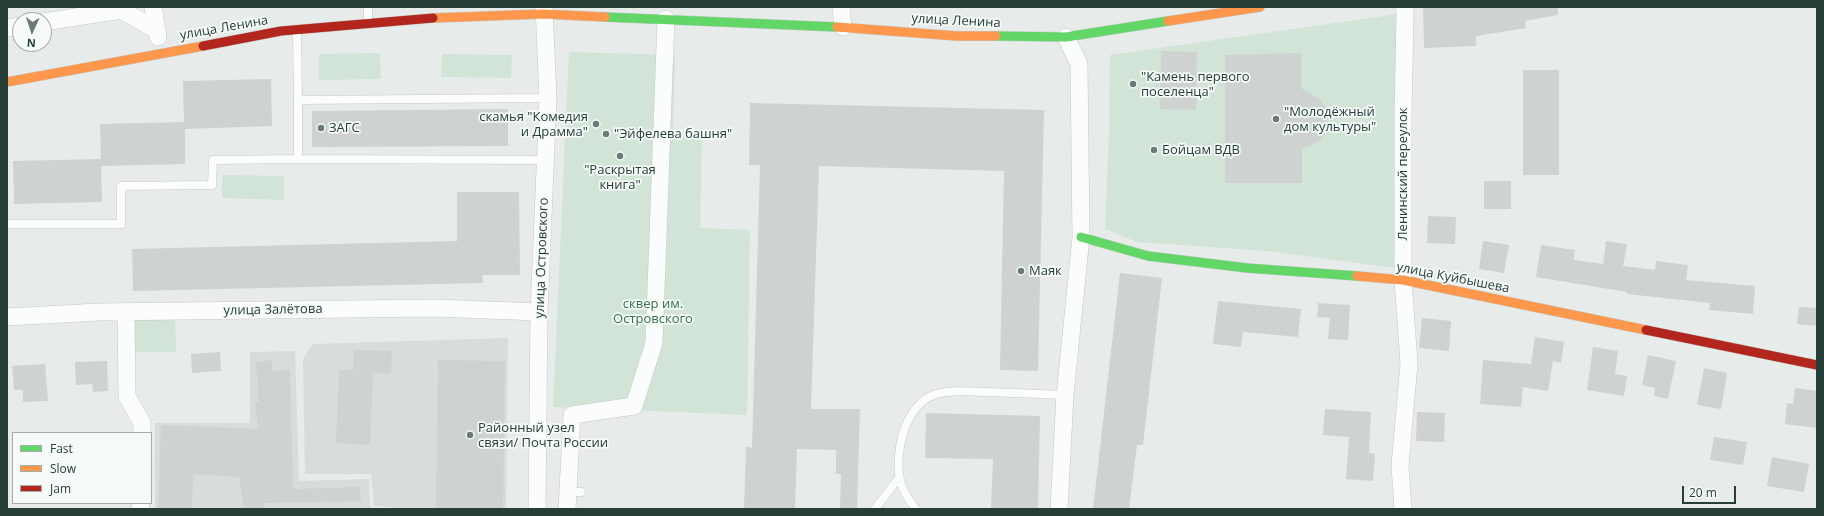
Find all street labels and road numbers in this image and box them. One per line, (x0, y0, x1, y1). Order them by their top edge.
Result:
street label: улица Ленина (911, 11, 1001, 31)
street label: улица Ленина (179, 13, 269, 43)
street label: Ленинский переулок (1395, 107, 1411, 241)
street label: улица Островского (532, 197, 552, 319)
street label: улица Куйбышева (1395, 259, 1511, 297)
street label: улица Залётова (223, 301, 323, 319)

